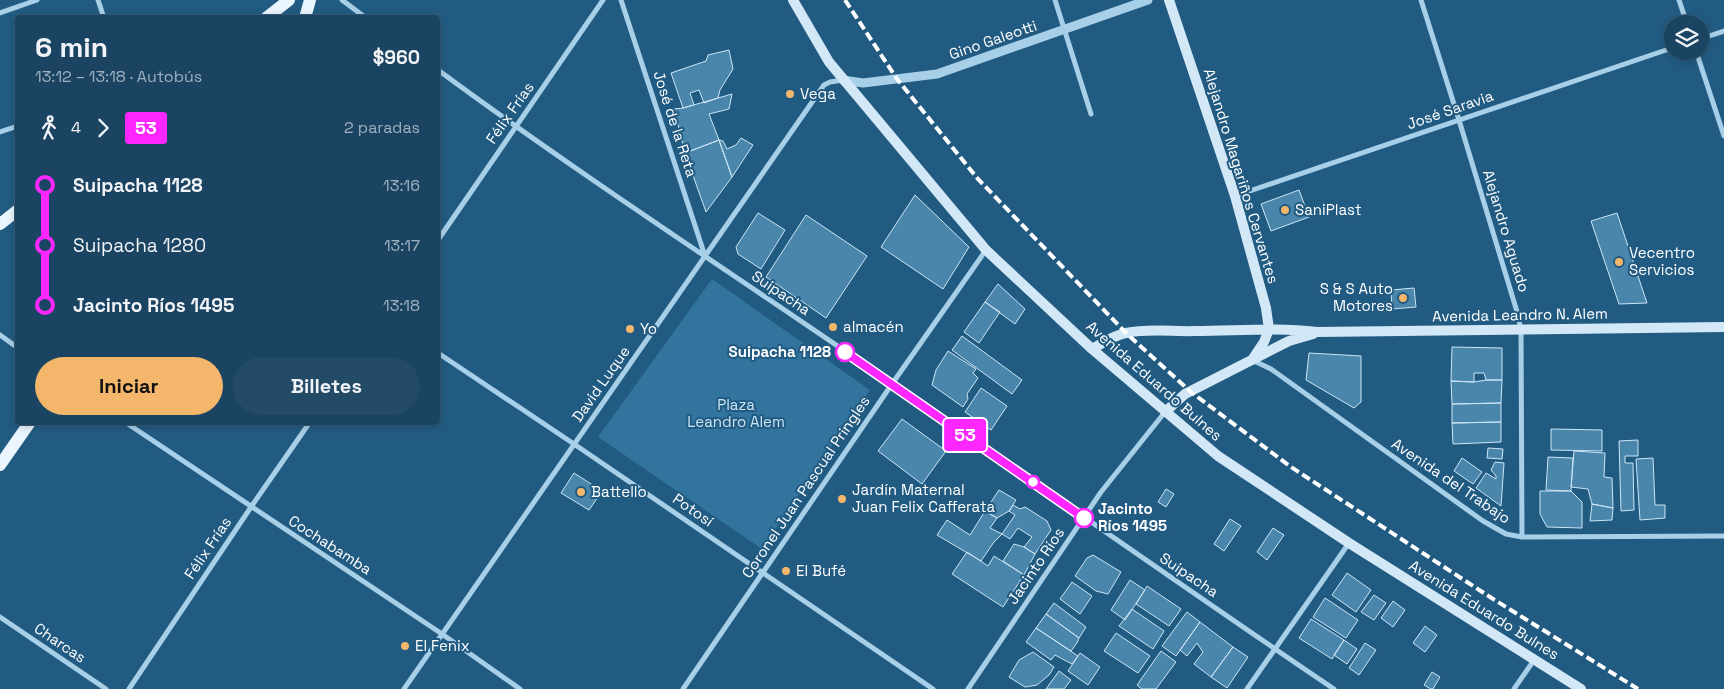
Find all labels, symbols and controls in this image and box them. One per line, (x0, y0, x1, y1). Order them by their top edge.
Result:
map controls (1664, 15, 1709, 60)
button: layers (1664, 15, 1709, 60)
street label: Gino Galeotti (946, 16, 1039, 63)
text: 6 min (35, 29, 108, 65)
text: $960 (373, 45, 420, 70)
text: 13:12 – 13:18 · Autobús (35, 66, 202, 87)
street label: Alejandro Magariños Cervantes (1200, 66, 1283, 286)
street label: José de la Reta (649, 68, 702, 180)
street label: Félix Frías (481, 78, 538, 147)
place label: Vega (800, 84, 836, 103)
street label: José Saravia (1404, 86, 1496, 133)
marker: Vega (784, 88, 796, 100)
icon: walk (35, 114, 63, 142)
icon: forward (89, 114, 117, 142)
text: 53 (135, 116, 157, 139)
text: 4 (71, 117, 81, 138)
text: 2 paradas (344, 117, 420, 138)
street label: Alejandro Aguado (1479, 167, 1534, 294)
text: Suipacha 1128 (73, 173, 203, 198)
text: 13:16 (383, 175, 420, 196)
place label: SaniPlast (1295, 200, 1362, 219)
marker: SaniPlast (1279, 204, 1291, 216)
text: Suipacha 1280 (73, 233, 206, 258)
text: 13:17 (384, 235, 420, 256)
place label: Vecentro Servicios (1629, 243, 1695, 279)
marker: Vecentro Servicios (1613, 256, 1625, 268)
street label: Suipacha (748, 266, 815, 319)
place label: S & S Auto Motores (1320, 279, 1393, 315)
marker: S & S Auto Motores (1397, 292, 1409, 304)
text: Jacinto Ríos 1495 (73, 293, 234, 318)
text: 13:18 (383, 295, 420, 316)
street label: Avenida Leandro N. Alem (1432, 303, 1608, 326)
street label: Avenida Eduardo Bulnes (1083, 316, 1226, 445)
place label: almacén (843, 317, 904, 336)
place label: Yo (640, 319, 657, 338)
marker: almacén (827, 321, 839, 333)
marker: Yo (624, 323, 636, 335)
street label: David Luque (567, 342, 634, 425)
place label: Suipacha 1128 (729, 342, 831, 361)
marker: Suipacha 1128 (835, 342, 855, 362)
button: Iniciar (35, 357, 223, 415)
button: Billetes (233, 357, 420, 415)
street label: Coronel Juan Pascual Pringles (737, 392, 874, 581)
park label: Plaza Leandro Alem (687, 395, 785, 431)
line badge: 53 (942, 419, 988, 451)
text: 53 (954, 423, 976, 446)
street label: Avenida del Trabajo (1388, 434, 1514, 527)
unlabelled marker (1026, 475, 1040, 489)
place label: Jardín Maternal Juan Felix Cafferata (852, 480, 996, 516)
place label: Battello (591, 482, 647, 501)
marker: Battello (575, 486, 587, 498)
street label: Potosí (669, 489, 718, 531)
marker: Jardín Maternal Juan Felix Cafferata (836, 493, 848, 505)
place label: Jacinto Ríos 1495 (1098, 499, 1167, 535)
marker: Jacinto Ríos 1495 (1074, 508, 1094, 528)
street label: Cochabamba (285, 511, 376, 579)
street label: Félix Frías (180, 513, 235, 582)
street label: Jacinto Ríos (1003, 524, 1068, 608)
street label: Suipacha (1156, 548, 1223, 601)
street label: Avenida Eduardo Bulnes (1406, 555, 1563, 664)
place label: El Bufé (796, 561, 846, 580)
marker: El Bufé (780, 565, 792, 577)
street label: Charcas (31, 618, 90, 667)
place label: El Fenix (415, 636, 470, 655)
marker: El Fenix (399, 640, 411, 652)

